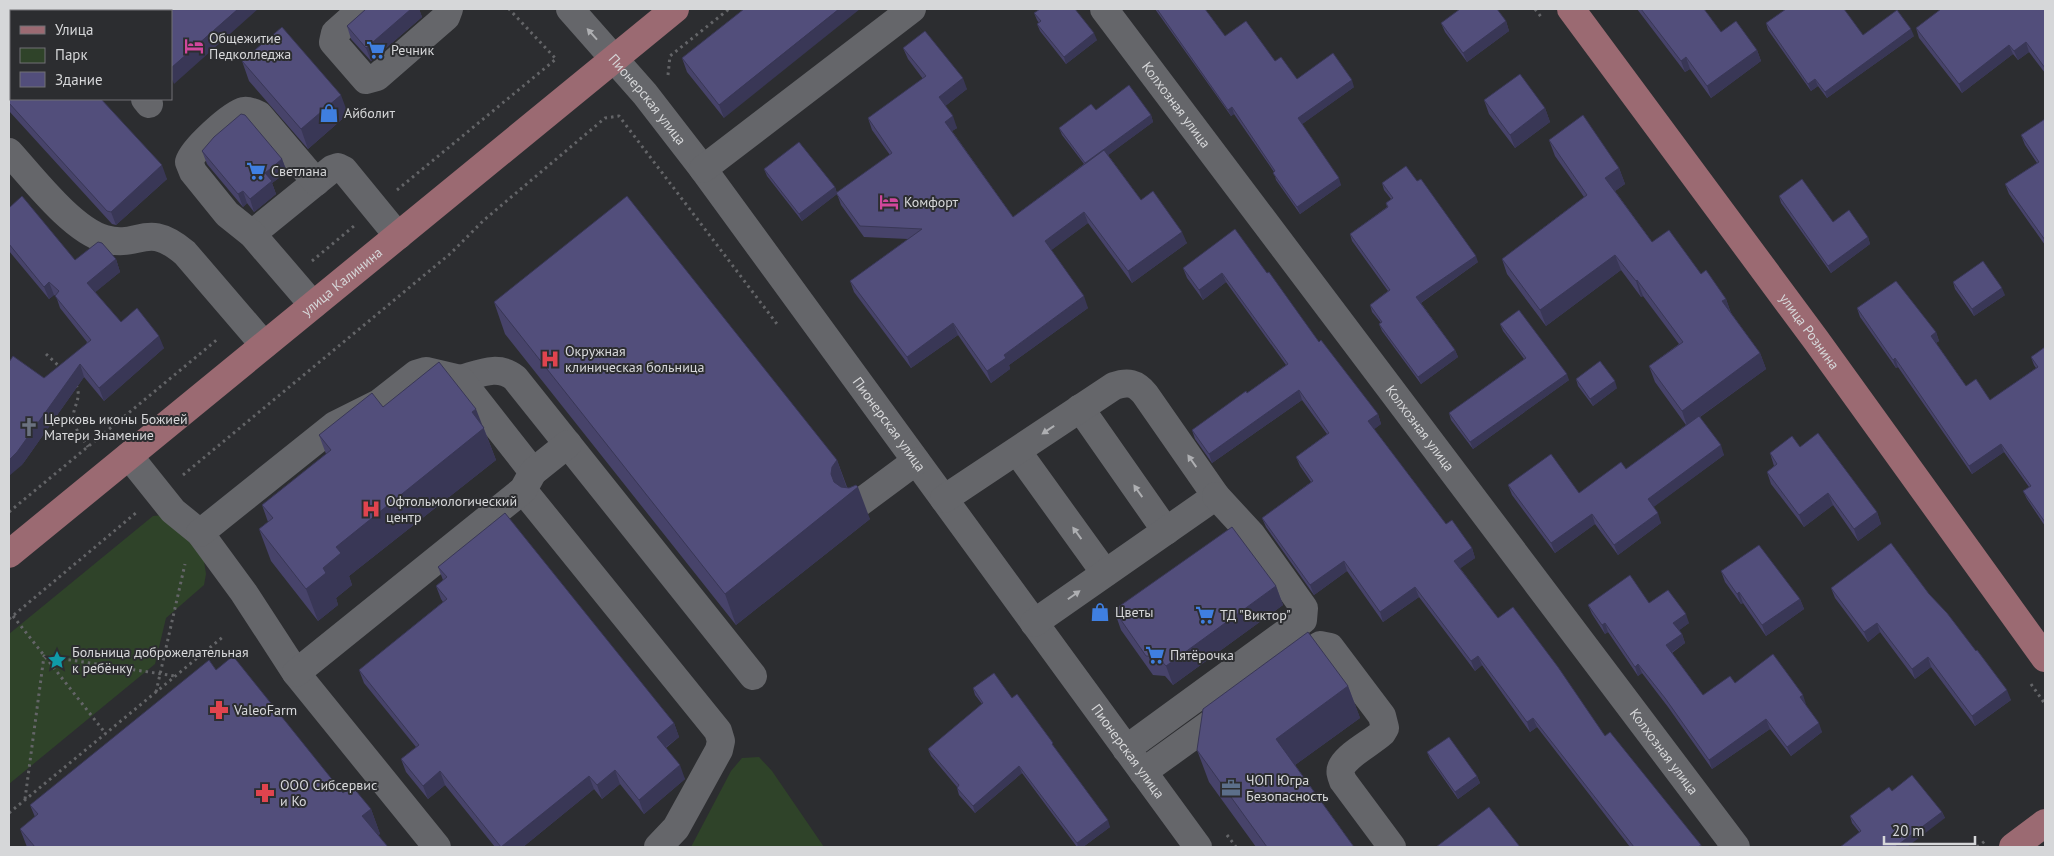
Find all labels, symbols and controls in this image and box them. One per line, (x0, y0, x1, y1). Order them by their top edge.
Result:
legend (10, 10, 172, 100)
text: Улица (55, 20, 93, 39)
one-way arrow (586, 28, 598, 40)
place label: Общежитие Педколледжа (209, 29, 291, 63)
hotel icon: Общежитие Педколледжа (183, 35, 205, 57)
supermarket icon: Речник (365, 39, 387, 61)
place label: Речник (391, 41, 434, 59)
text: Парк (55, 45, 88, 64)
street label: Пионерская улица (605, 50, 690, 149)
street label: Колхозная улица (1138, 58, 1215, 152)
text: Здание (55, 70, 103, 89)
shop icon: Айболит (318, 102, 340, 124)
place label: Айболит (344, 104, 395, 122)
supermarket icon: Светлана (245, 160, 267, 182)
place label: Светлана (271, 162, 327, 180)
hotel icon: Комфорт (878, 191, 900, 213)
place label: Комфорт (904, 193, 959, 211)
street label: улица Калинина (298, 243, 386, 320)
street label: улица Рознина (1776, 290, 1843, 373)
place label: Окружная клиническая больница (565, 342, 704, 376)
hospital icon: Окружная клиническая больница (539, 348, 561, 370)
street label: Пионерская улица (849, 373, 930, 475)
street label: Колхозная улица (1382, 381, 1458, 475)
place label: Церковь иконы Божией Матери Знамение (44, 410, 188, 444)
church icon: Церковь иконы Божией Матери Знамение (18, 416, 40, 438)
one-way arrow (1041, 425, 1055, 435)
one-way arrow (1187, 455, 1197, 468)
one-way arrow (1133, 484, 1143, 497)
place label: Офтольмологический центр (386, 492, 517, 526)
hospital icon: Офтольмологический центр (360, 498, 382, 520)
one-way arrow (1072, 526, 1082, 540)
one-way arrow (1067, 590, 1081, 600)
shop icon: Цветы (1089, 601, 1111, 623)
place label: Цветы (1115, 603, 1154, 621)
supermarket icon: ТД "Виктор" (1194, 604, 1216, 626)
place label: ТД "Виктор" (1220, 606, 1291, 624)
place label: Больница доброжелательная к ребёнку (72, 643, 249, 677)
supermarket icon: Пятёрочка (1144, 644, 1166, 666)
place label: Пятёрочка (1170, 646, 1234, 664)
place icon: Больница доброжелательная к ребёнку (46, 649, 68, 671)
pharmacy icon: ValeoFarm (208, 699, 230, 721)
street label: Пионерская улица (1088, 700, 1169, 802)
place label: ValeoFarm (233, 701, 297, 719)
street label: Колхозная улица (1626, 705, 1702, 798)
place label: ЧОП Югра Безопасность (1246, 771, 1329, 805)
place label: ООО Сибсервис и Ко (280, 776, 377, 810)
office icon: ЧОП Югра Безопасность (1220, 777, 1242, 799)
pharmacy icon: ООО Сибсервис и Ко (254, 782, 276, 804)
scale bar (1884, 814, 1975, 846)
text: 20 m (1892, 821, 1925, 840)

